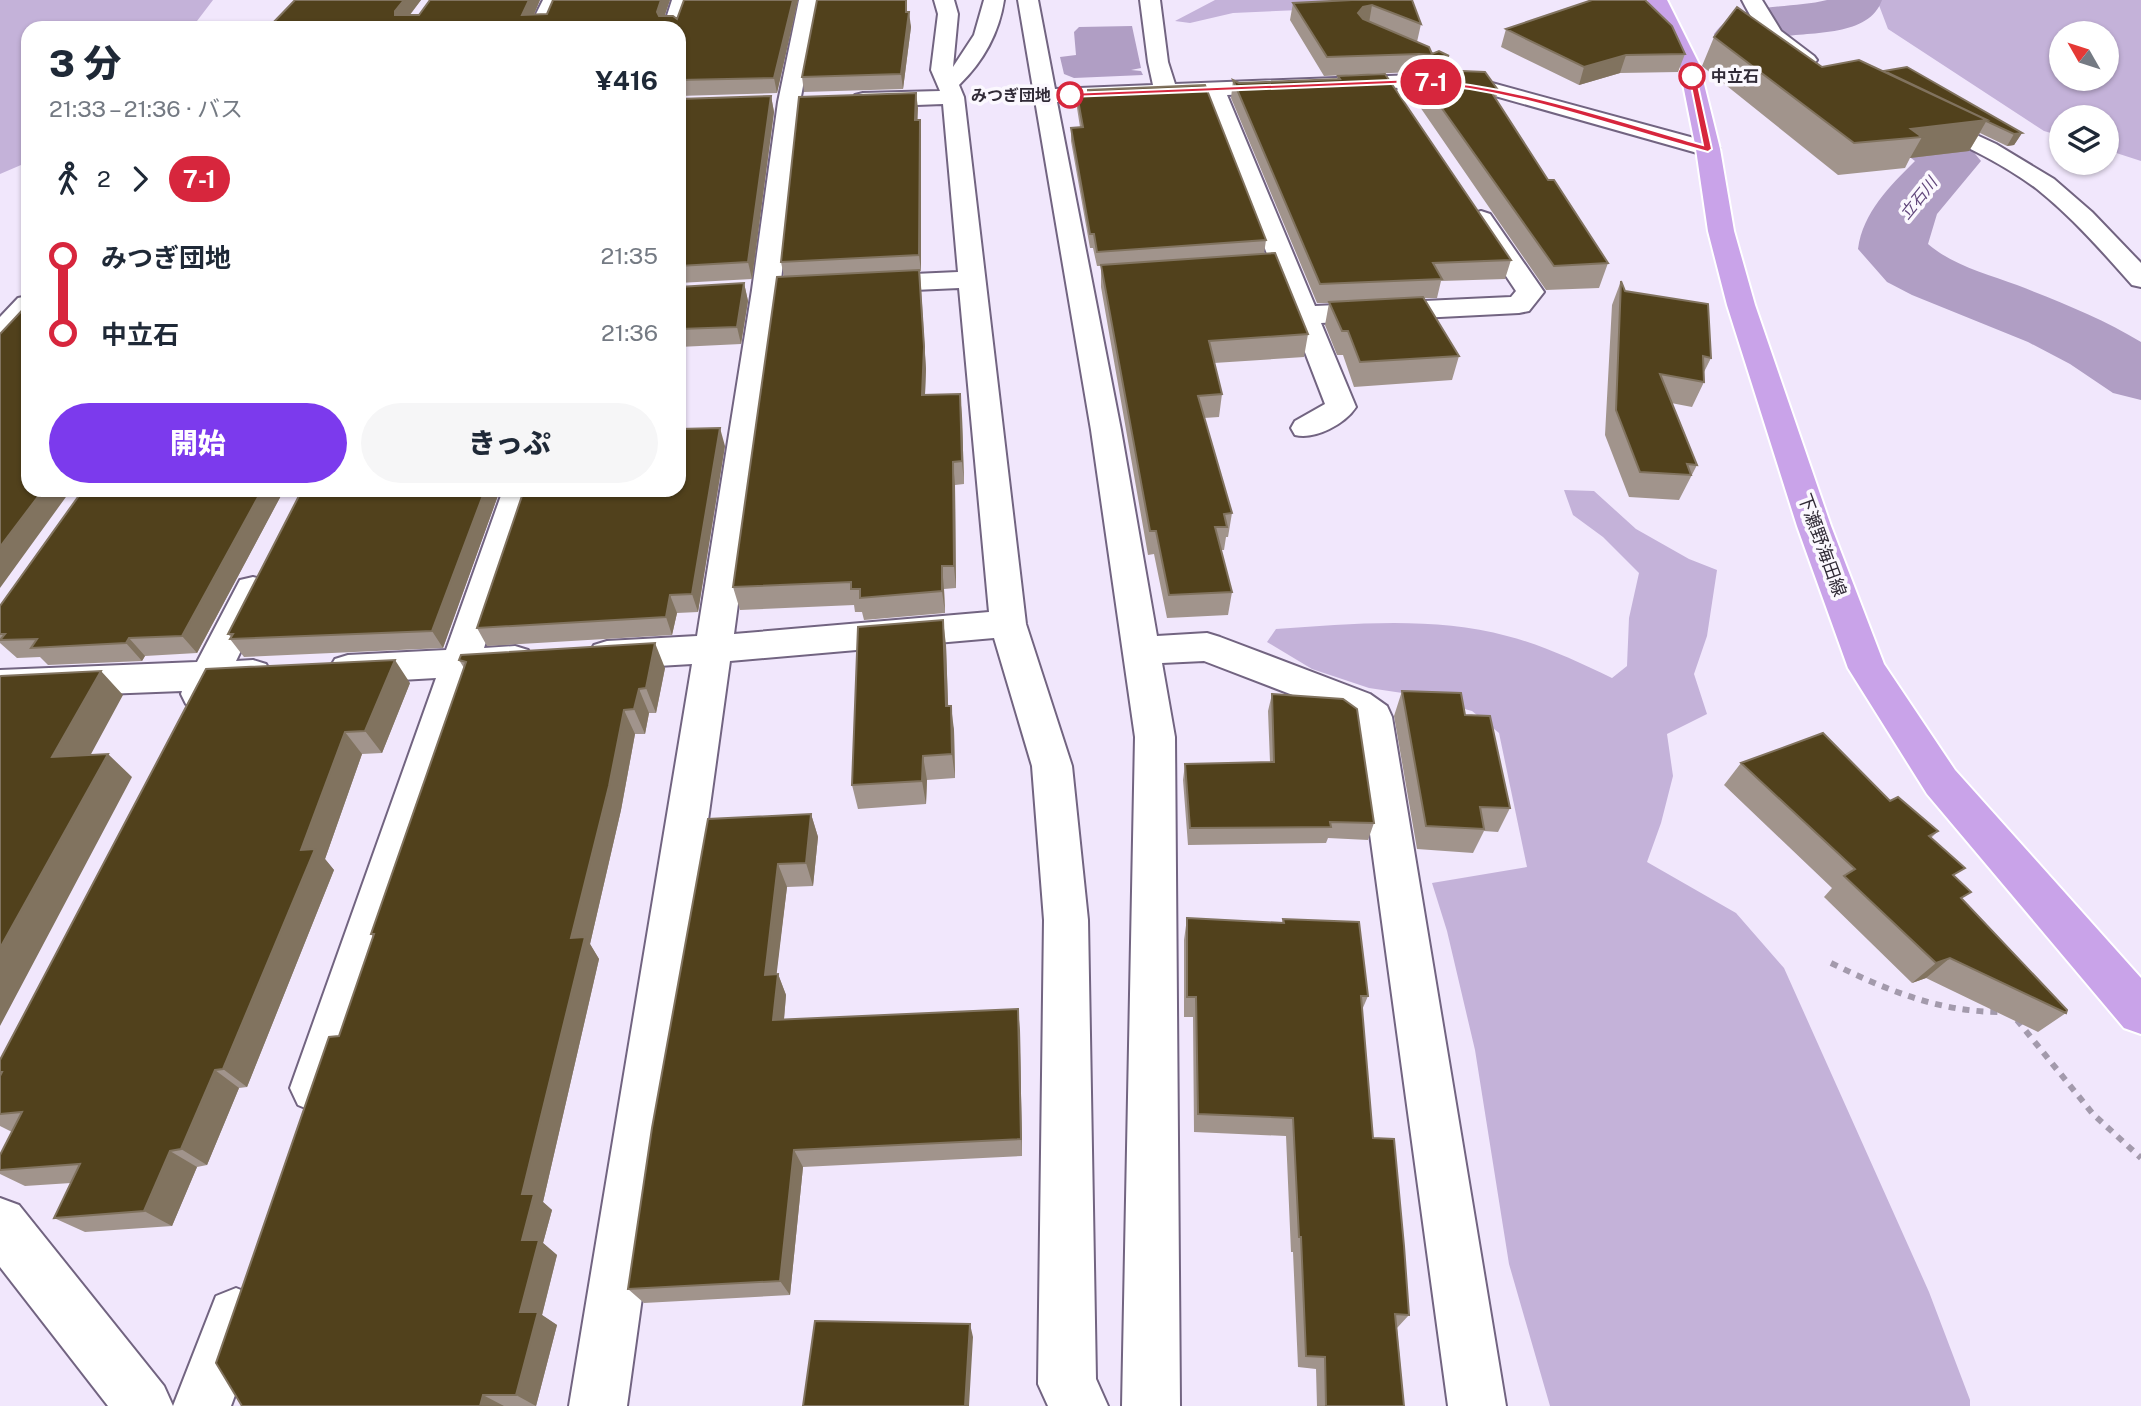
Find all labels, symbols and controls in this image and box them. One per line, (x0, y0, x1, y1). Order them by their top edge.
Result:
north arrow (2049, 21, 2119, 91)
map controls (2049, 21, 2119, 175)
text: 3 分 (49, 41, 121, 86)
line badge: 7-1 (1391, 59, 1471, 105)
marker: 中立石 (1679, 63, 1705, 89)
text: ¥416 (596, 65, 658, 96)
place label: 中立石 (1711, 67, 1759, 86)
text: 7-1 (1414, 68, 1448, 96)
marker: みつぎ団地 (1057, 82, 1083, 108)
place label: みつぎ団地 (971, 86, 1051, 105)
text: 21:33 – 21:36 · バス (49, 95, 243, 122)
button: layers (2049, 105, 2119, 175)
icon: walk (49, 160, 87, 198)
icon: forward (121, 160, 159, 198)
text: 2 (97, 165, 111, 192)
text: 7-1 (183, 165, 216, 193)
water label: 立石川 (1896, 172, 1942, 223)
text: みつぎ団地 (101, 242, 231, 273)
text: 21:35 (601, 242, 658, 269)
text: 中立石 (101, 319, 179, 350)
text: 21:36 (601, 319, 658, 346)
button: 開始 (49, 403, 347, 483)
button: きっぷ (361, 403, 658, 483)
street label: 下瀬野海田線 (1794, 490, 1851, 599)

